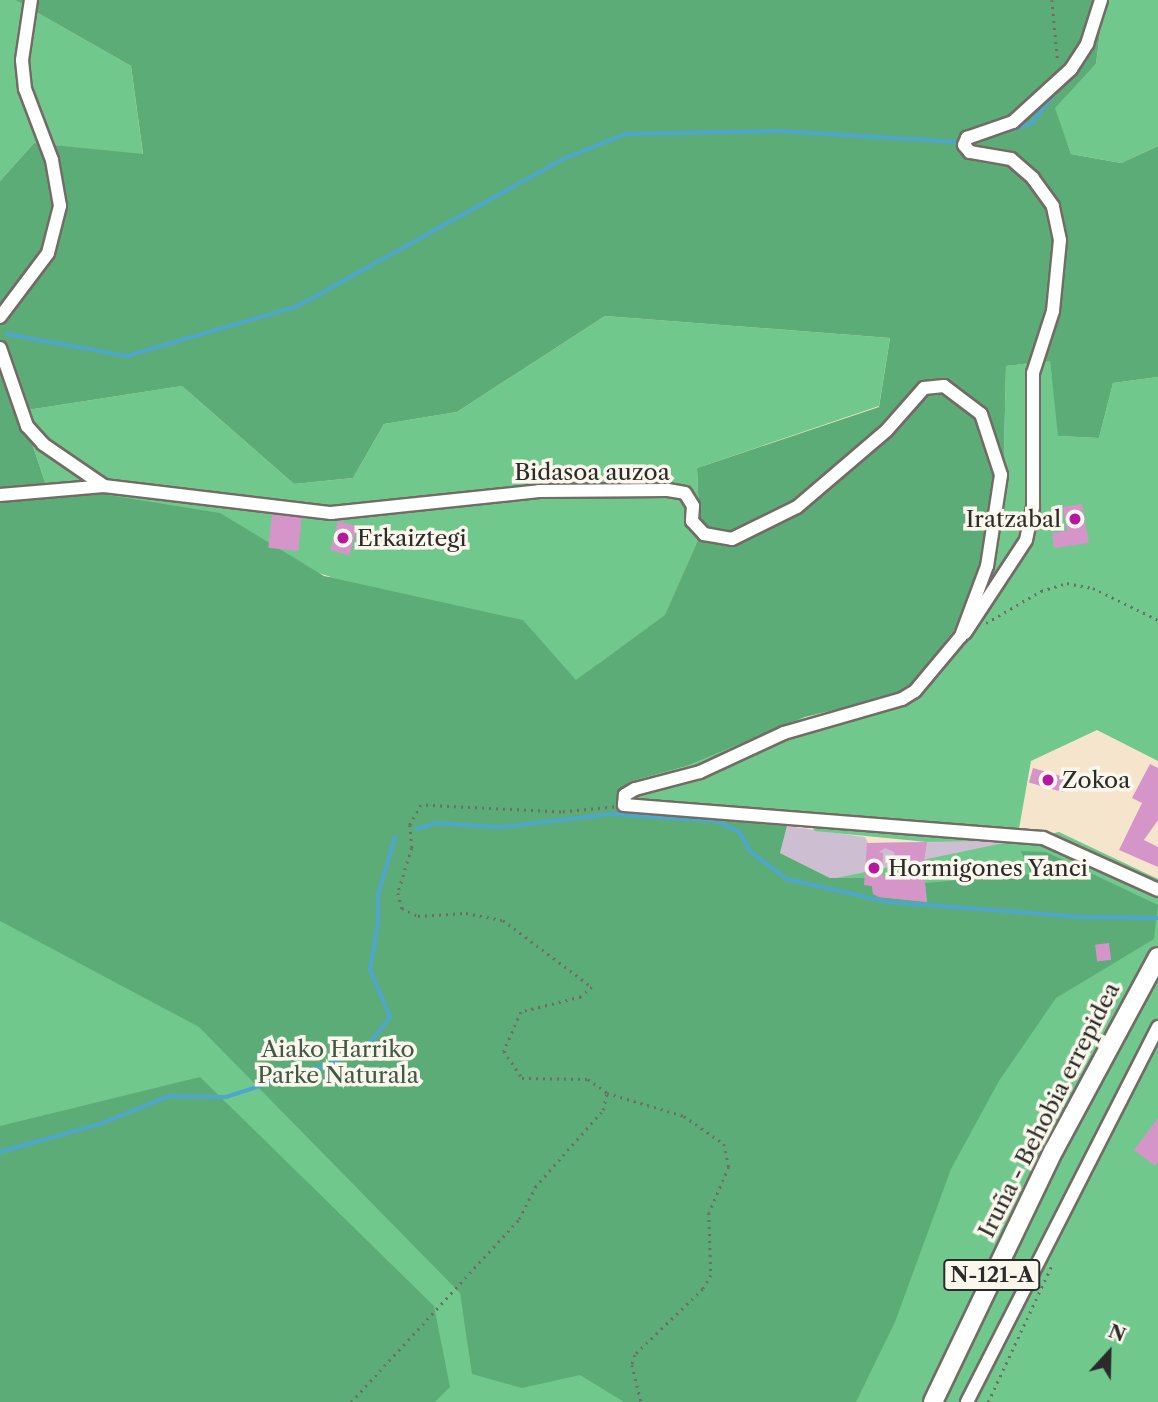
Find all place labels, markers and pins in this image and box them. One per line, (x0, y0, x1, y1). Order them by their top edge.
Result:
place label: Iratzabal (966, 505, 1061, 533)
marker: Iratzabal (1067, 511, 1083, 527)
place label: Erkaiztegi (357, 524, 467, 552)
marker: Erkaiztegi (335, 530, 351, 546)
place label: Zokoa (1062, 766, 1130, 794)
marker: Zokoa (1040, 772, 1056, 788)
place label: Hormigones Yanci (888, 854, 1089, 882)
marker: Hormigones Yanci (866, 860, 882, 876)

